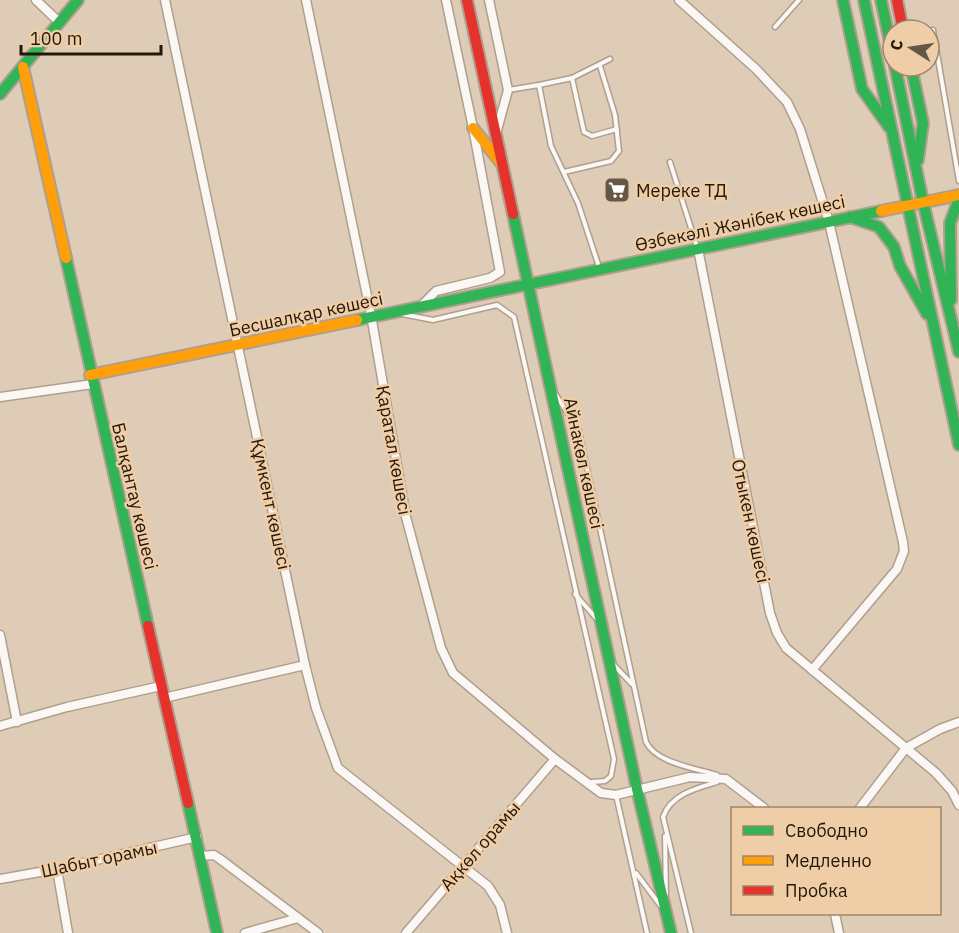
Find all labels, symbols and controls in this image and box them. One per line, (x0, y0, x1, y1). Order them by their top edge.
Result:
scale bar (21, 18, 160, 56)
north arrow (881, 18, 941, 78)
text: 100 m (30, 27, 82, 50)
text: С (885, 38, 907, 52)
supermarket icon: Мереке ТД (602, 175, 632, 205)
place label: Мереке ТД (636, 179, 727, 202)
street label: Өзбекәлі Жәнібек көшесі (633, 189, 847, 257)
street label: Бесшалқар көшесі (227, 286, 385, 342)
street label: Қаратал көшесі (371, 383, 417, 517)
street label: Айнакөл көшесі (559, 395, 609, 531)
street label: Балқантау көшесі (107, 420, 163, 572)
street label: Құмкент көшесі (246, 436, 296, 572)
street label: Отыкен көшесі (727, 457, 775, 585)
street label: Ақкөл орамы (435, 796, 525, 896)
legend (731, 807, 941, 915)
text: Свободно (785, 819, 868, 842)
street label: Шабыт орамы (39, 835, 159, 883)
text: Медленно (785, 849, 872, 872)
text: Пробка (785, 879, 848, 902)

